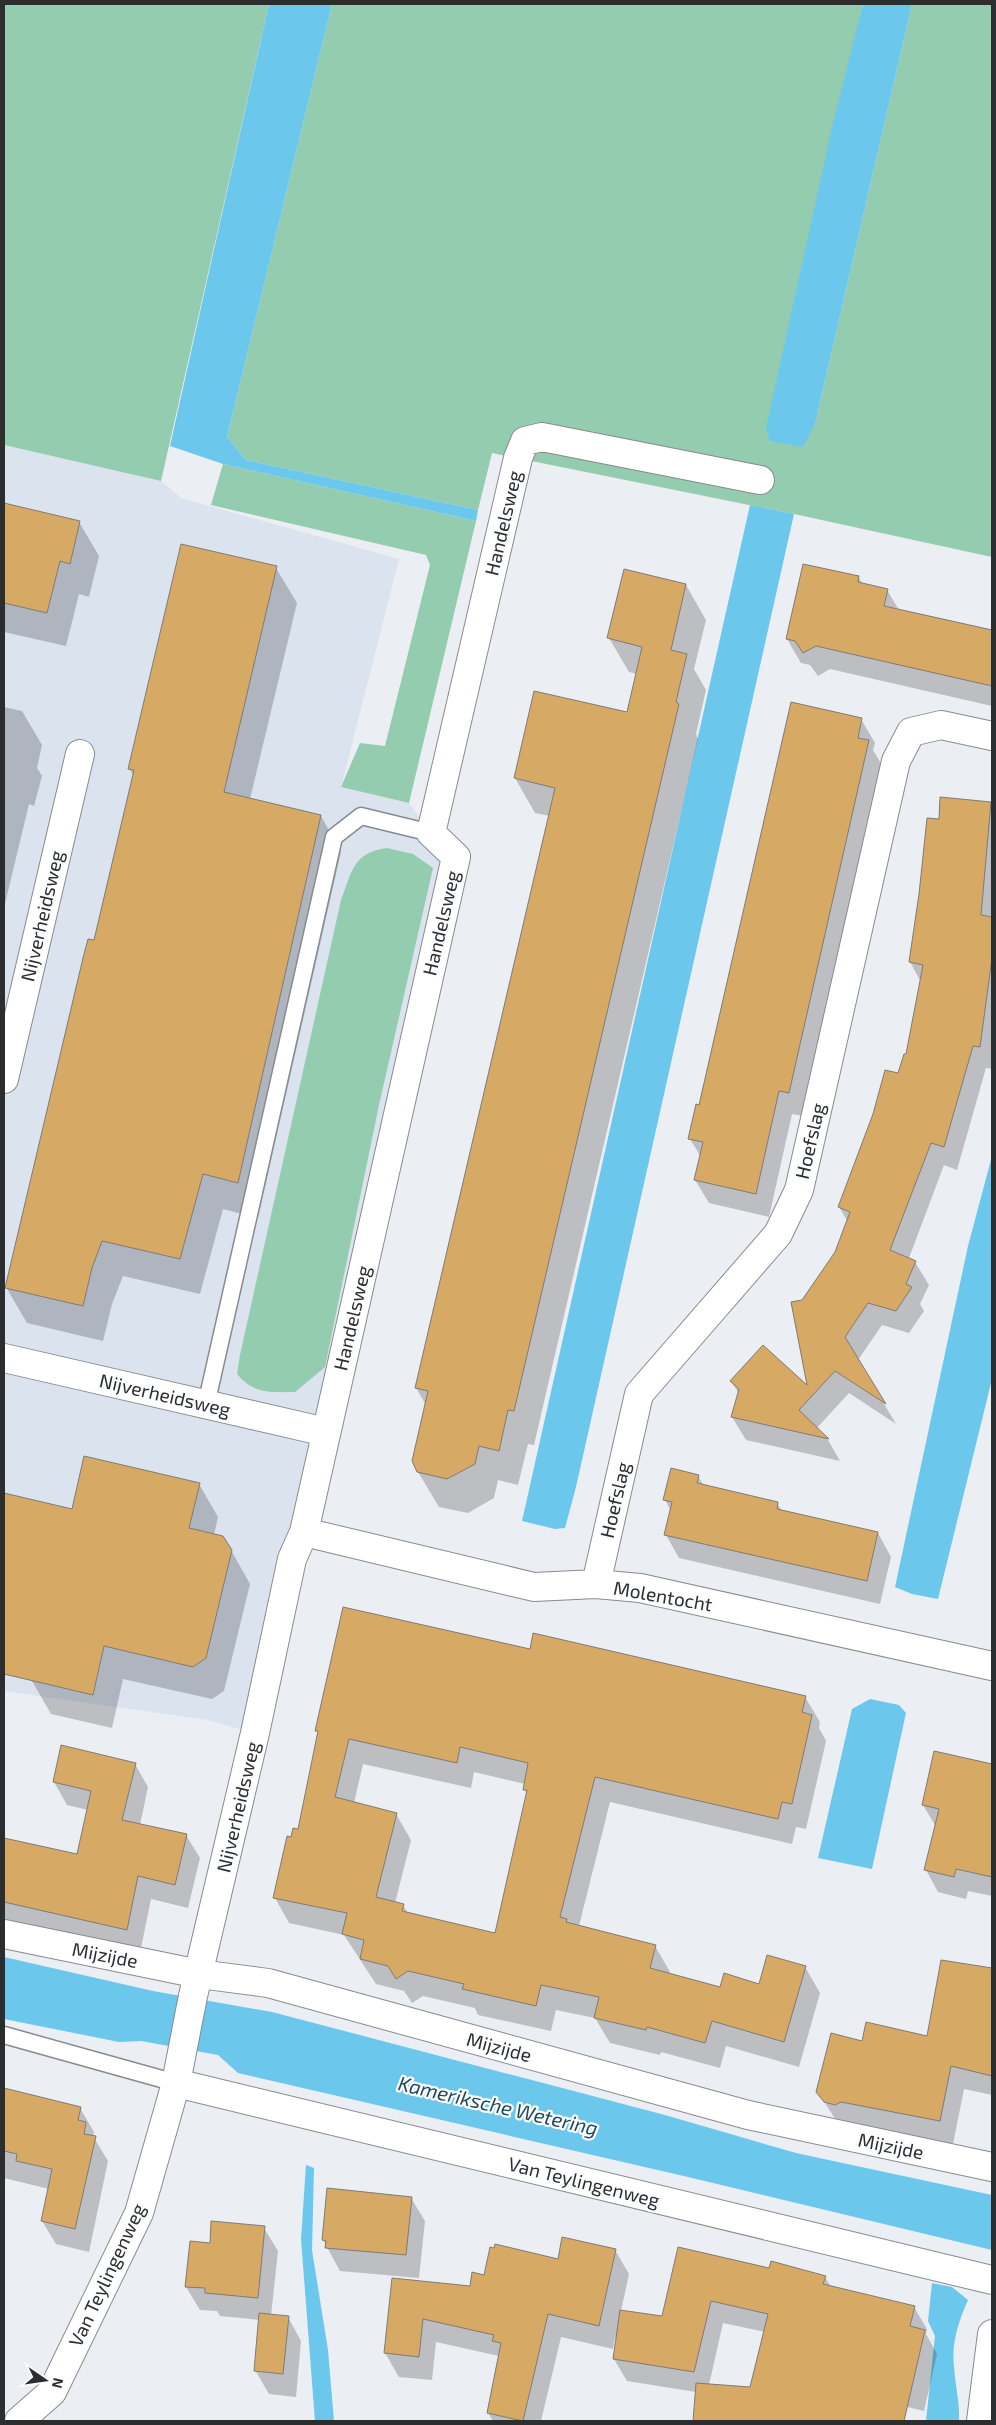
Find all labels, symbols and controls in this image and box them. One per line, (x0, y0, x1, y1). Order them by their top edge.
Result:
street label: Handelsweg (479, 468, 526, 578)
street label: Nijverheidsweg (15, 848, 68, 984)
street label: Handelsweg (417, 868, 464, 978)
street label: Hoefslag (790, 1100, 829, 1181)
street label: Handelsweg (328, 1263, 375, 1373)
street label: Nijverheidsweg (97, 1368, 233, 1421)
street label: Hoefslag (595, 1459, 634, 1540)
street label: Molentocht (612, 1576, 714, 1616)
street label: Nijverheidsweg (211, 1739, 264, 1875)
street label: Mijzijde (70, 1937, 140, 1972)
street label: Mijzijde (464, 2027, 534, 2066)
water label: Kameriksche Wetering (396, 2070, 600, 2140)
street label: Mijzijde (856, 2127, 926, 2164)
street label: Van Teylingenweg (506, 2152, 662, 2212)
street label: Van Teylingenweg (63, 2199, 150, 2350)
north arrow (20, 2355, 70, 2405)
text: N (49, 2376, 68, 2390)

